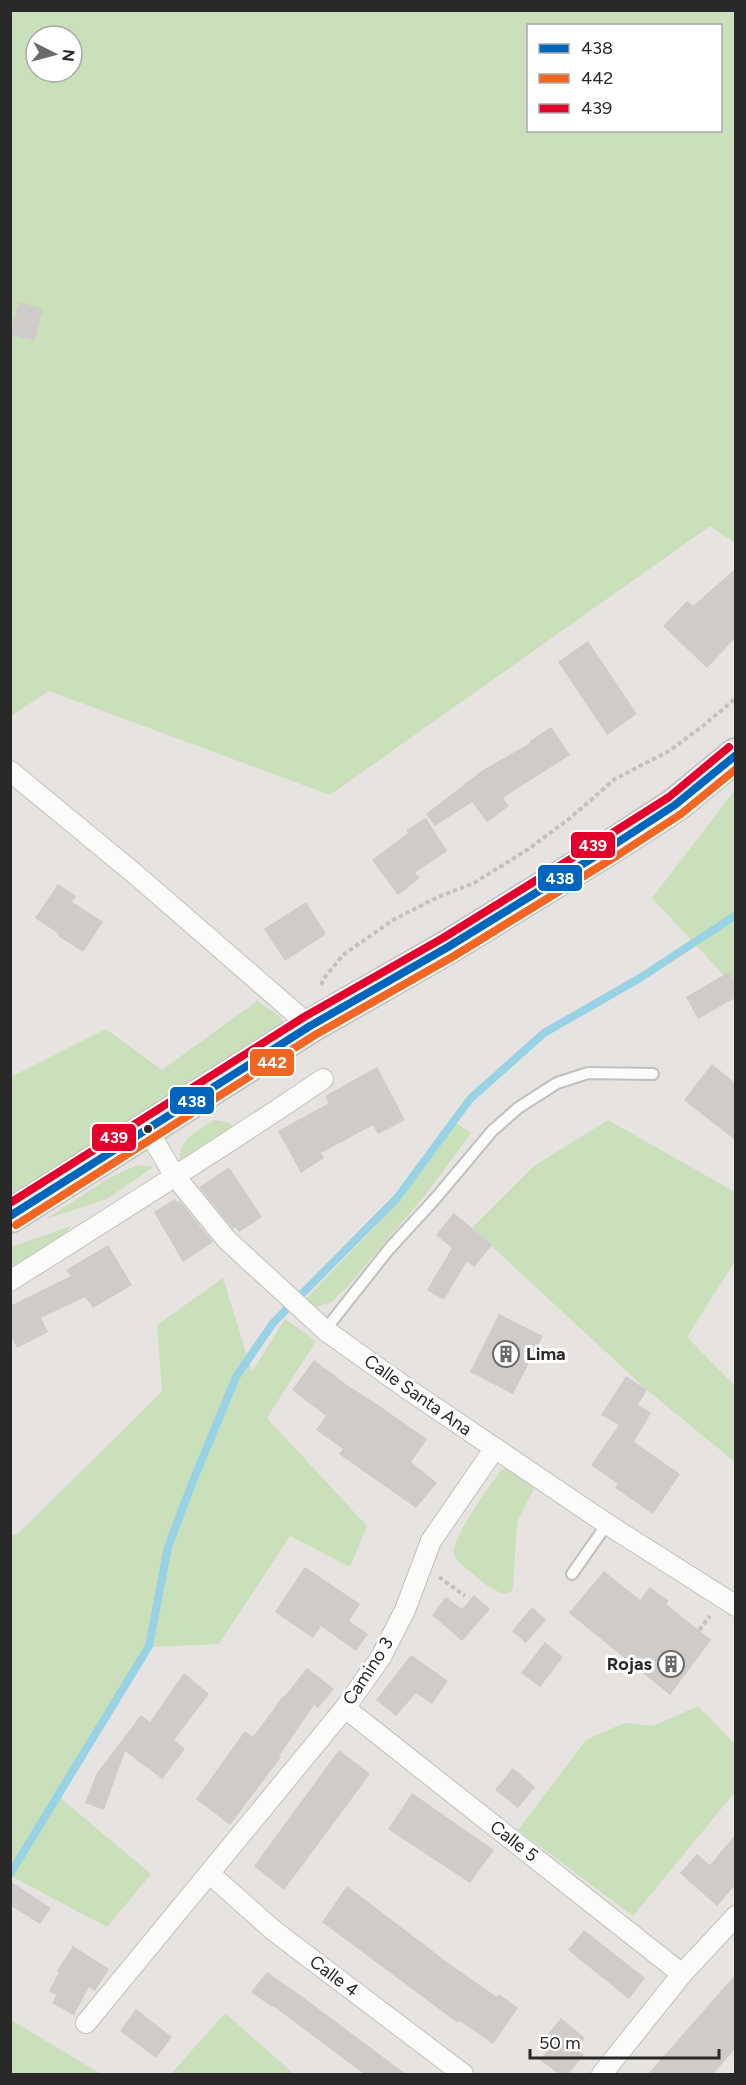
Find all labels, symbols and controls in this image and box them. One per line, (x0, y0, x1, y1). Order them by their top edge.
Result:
north arrow (24, 24, 84, 84)
legend (527, 24, 722, 132)
text: 438 (581, 37, 613, 59)
text: N (58, 48, 79, 63)
text: 442 (581, 67, 613, 89)
text: 439 (581, 97, 612, 119)
line badge: 439 (570, 831, 616, 859)
text: 439 (579, 836, 607, 855)
line badge: 438 (537, 864, 583, 892)
text: 438 (546, 869, 575, 888)
line badge: 442 (249, 1048, 295, 1077)
text: 442 (257, 1053, 287, 1072)
line badge: 438 (169, 1086, 215, 1115)
text: 438 (178, 1092, 207, 1111)
line badge: 439 (91, 1123, 137, 1152)
unlabelled marker (142, 1123, 154, 1135)
text: 439 (100, 1128, 128, 1147)
building icon: Lima (491, 1339, 521, 1369)
place label: Lima (526, 1343, 566, 1365)
street label: Calle Santa Ana (360, 1350, 476, 1440)
street label: Camino 3 (338, 1633, 398, 1709)
building icon: Rojas (656, 1649, 686, 1679)
place label: Rojas (607, 1653, 653, 1675)
street label: Calle 5 (486, 1815, 542, 1867)
street label: Calle 4 (305, 1951, 363, 2001)
scale bar (530, 2022, 719, 2060)
text: 50 m (539, 2032, 581, 2054)

